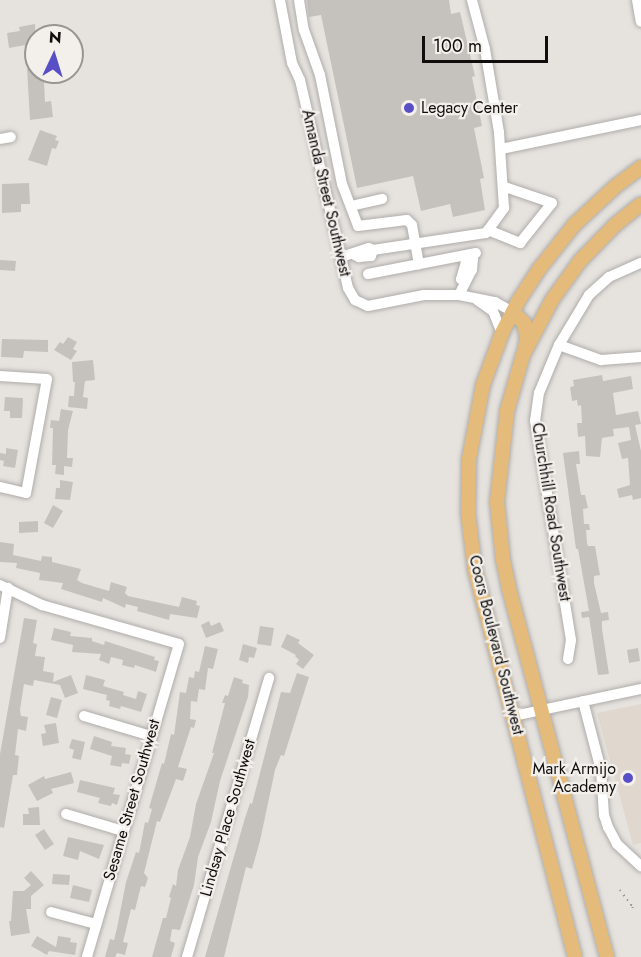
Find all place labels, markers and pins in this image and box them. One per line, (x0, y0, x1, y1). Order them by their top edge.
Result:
place label: Legacy Center (421, 98, 518, 118)
marker: Legacy Center (402, 101, 416, 115)
place label: Mark Armijo Academy (533, 759, 616, 797)
marker: Mark Armijo Academy (621, 771, 635, 785)

